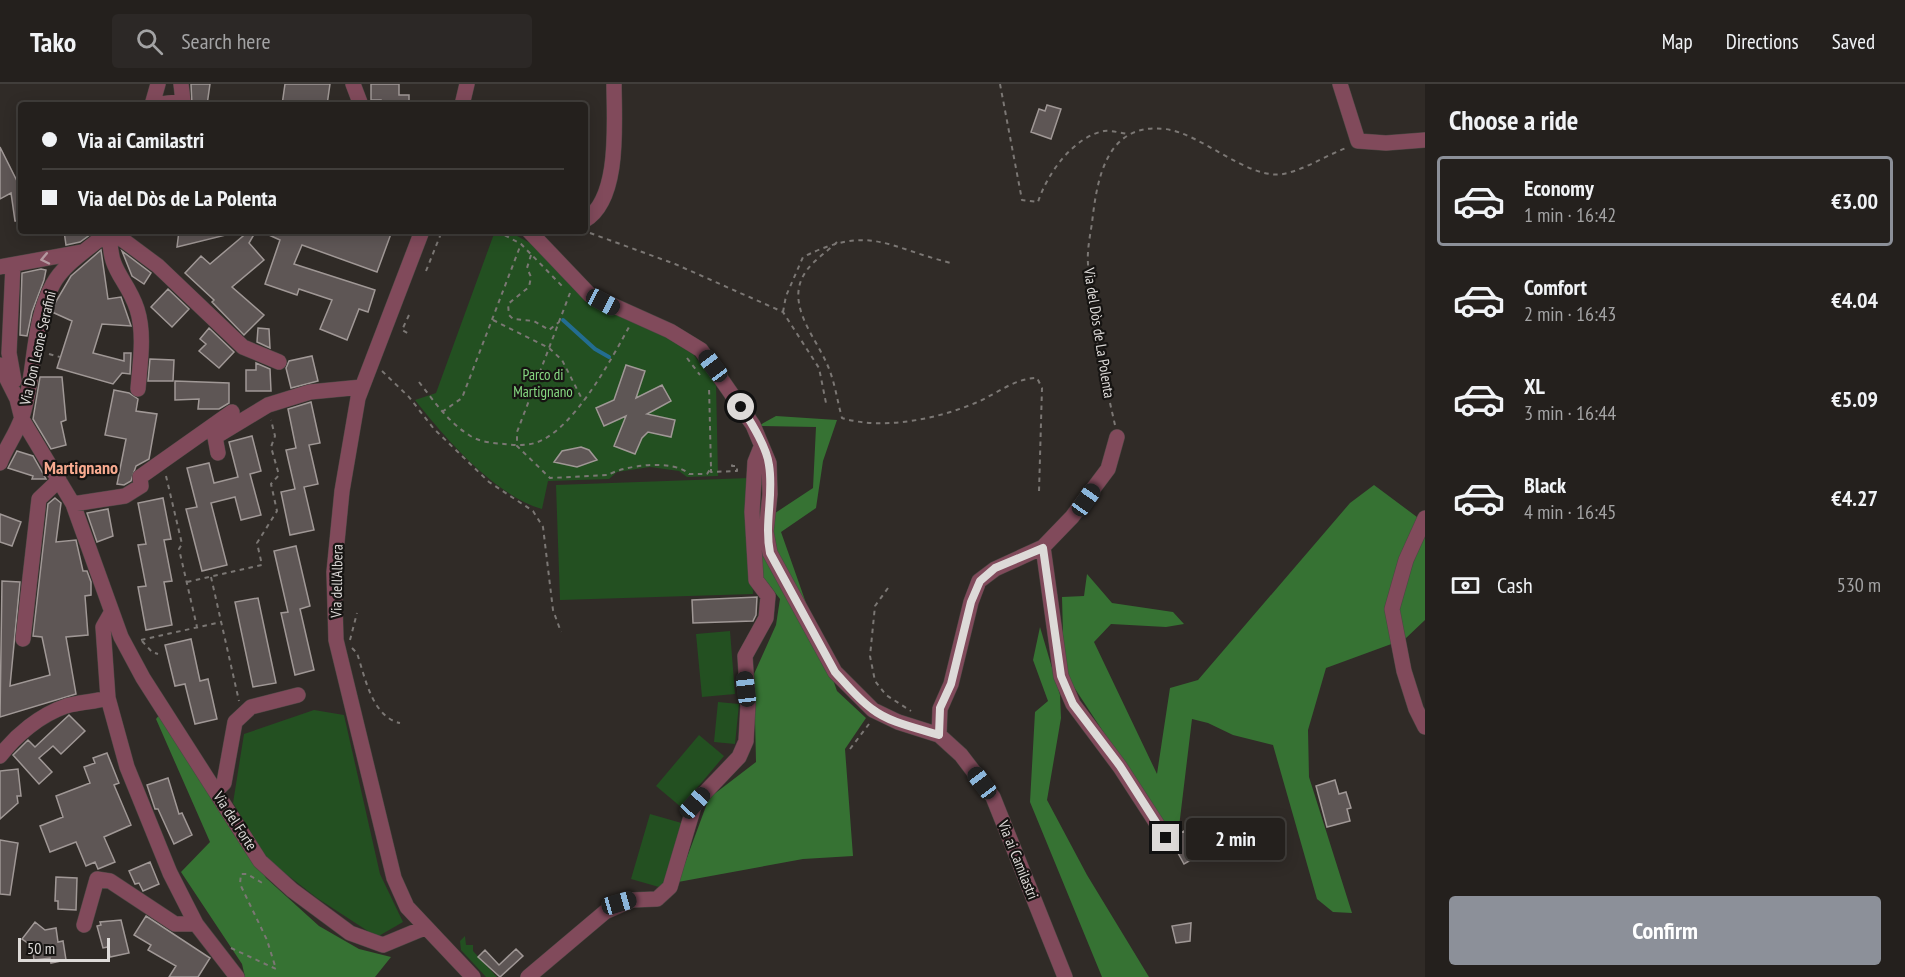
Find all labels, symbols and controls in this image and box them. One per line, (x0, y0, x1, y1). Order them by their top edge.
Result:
search box (112, 14, 532, 68)
text: Tako (30, 23, 76, 60)
icon: search (133, 25, 166, 58)
text: Search here (181, 27, 271, 55)
text: Map (1662, 28, 1693, 55)
text: Directions (1726, 28, 1799, 55)
text: Saved (1832, 28, 1875, 55)
text: Choose a ride (1449, 103, 1578, 137)
text: Via ai Camilastri (78, 126, 204, 154)
icon: car (1452, 174, 1506, 228)
text: Economy (1524, 174, 1594, 202)
text: Via del Dòs de La Polenta (78, 184, 277, 212)
text: €3.00 (1831, 187, 1878, 215)
text: 1 min · 16:42 (1524, 202, 1616, 228)
one-way arrow (40, 252, 50, 265)
street label: Via del Dòs de La Polenta (1080, 265, 1119, 399)
icon: car (1452, 273, 1506, 327)
text: Comfort (1524, 273, 1587, 301)
car (583, 286, 623, 318)
text: €4.04 (1831, 286, 1878, 314)
street label: Via Don Leone Serafini (15, 289, 60, 408)
text: 2 min · 16:43 (1524, 301, 1616, 327)
car (695, 346, 731, 386)
park label: Parco di Martignano (513, 365, 573, 401)
icon: car (1452, 372, 1506, 426)
text: XL (1524, 372, 1545, 400)
text: €5.09 (1831, 385, 1878, 413)
route start (727, 393, 754, 420)
text: 3 min · 16:44 (1524, 400, 1616, 426)
district label: Martignano (44, 456, 118, 479)
icon: car (1452, 471, 1506, 525)
text: Black (1524, 471, 1566, 499)
car (1068, 480, 1104, 520)
text: €4.27 (1831, 484, 1878, 512)
text: 4 min · 16:45 (1524, 499, 1616, 525)
street label: Via dell'Albera (326, 544, 347, 619)
icon: cash (1449, 569, 1482, 602)
text: Cash (1497, 571, 1533, 599)
text: 530 m (1837, 572, 1881, 598)
car (735, 670, 757, 708)
car (964, 763, 1000, 803)
car (676, 784, 714, 822)
street label: Via del Forte (209, 787, 261, 854)
street label: Via ai Camilastri (994, 817, 1043, 902)
callout: 2 min (1187, 817, 1286, 859)
route end (1152, 824, 1179, 851)
text: 2 min (1215, 826, 1256, 852)
car (599, 889, 639, 917)
button: Confirm (1449, 896, 1881, 965)
scale bar (18, 935, 110, 962)
text: 50 m (27, 938, 55, 958)

